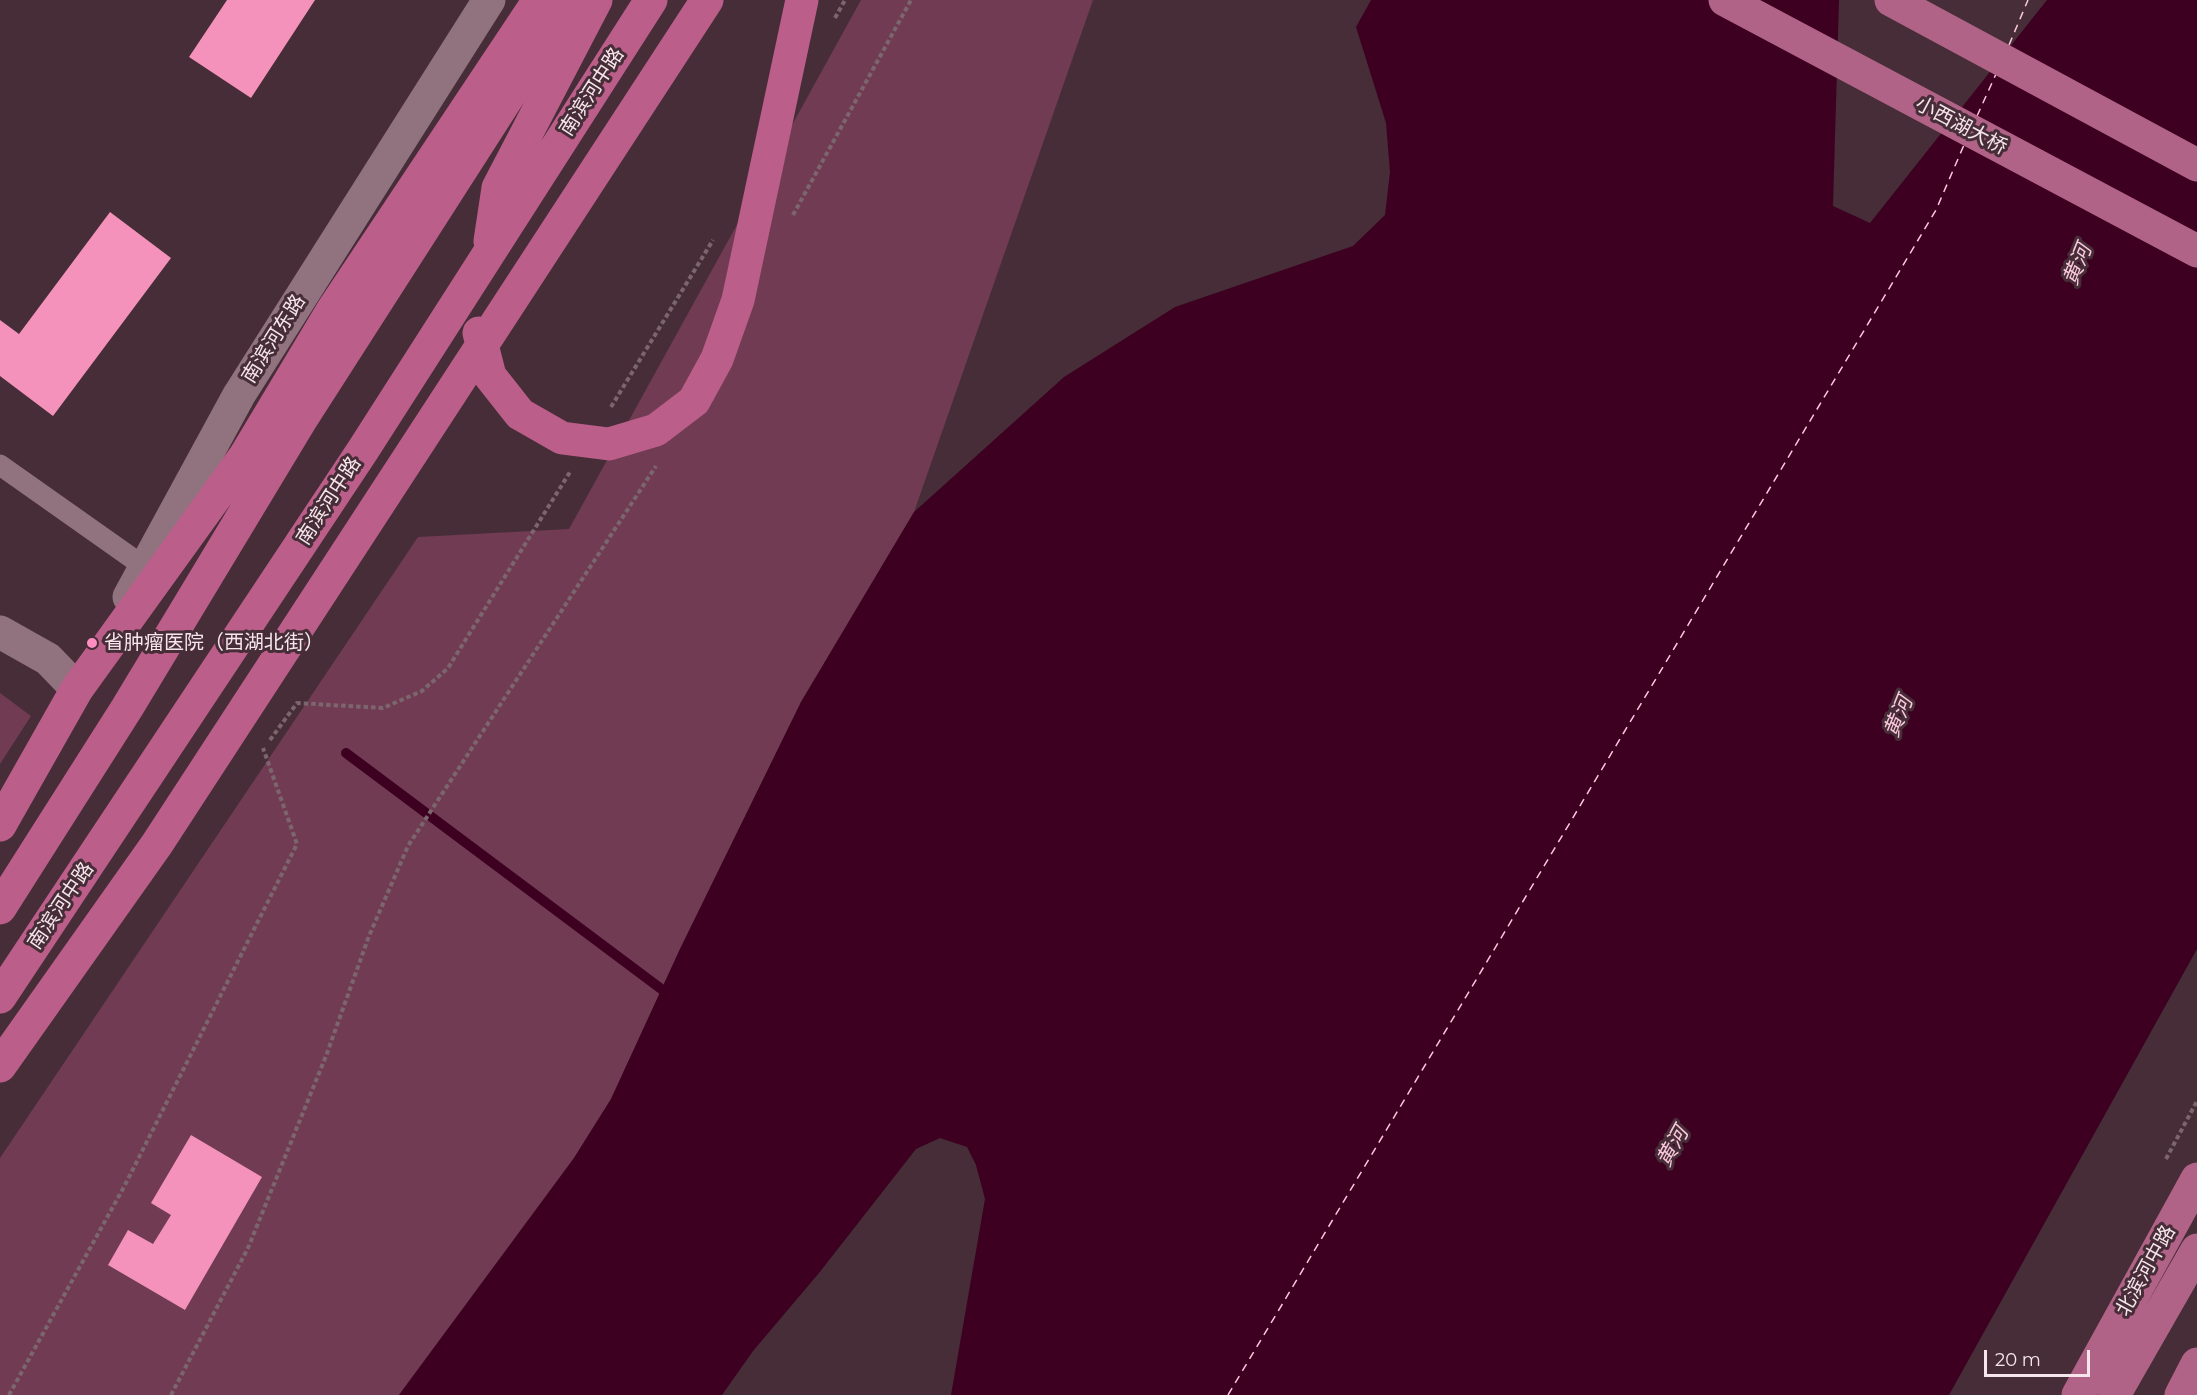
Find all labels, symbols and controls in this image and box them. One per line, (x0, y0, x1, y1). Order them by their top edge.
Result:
street label: 南滨河中路 (555, 44, 629, 140)
street label: 小西湖大桥 (1911, 92, 2011, 160)
water label: 黄河 (2058, 241, 2098, 289)
street label: 南滨河东路 (237, 290, 311, 388)
street label: 南滨河中路 (292, 453, 366, 549)
place label: 省肿瘤医院（西湖北街） (104, 631, 324, 655)
marker: 省肿瘤医院（西湖北街） (85, 636, 99, 650)
water label: 黄河 (1879, 693, 1919, 741)
street label: 南滨河中路 (23, 858, 99, 954)
water label: 黄河 (1652, 1123, 1694, 1171)
street label: 北滨河中路 (2111, 1221, 2181, 1321)
scale bar (1987, 1338, 2094, 1376)
text: 20 m (1995, 1349, 2041, 1371)

